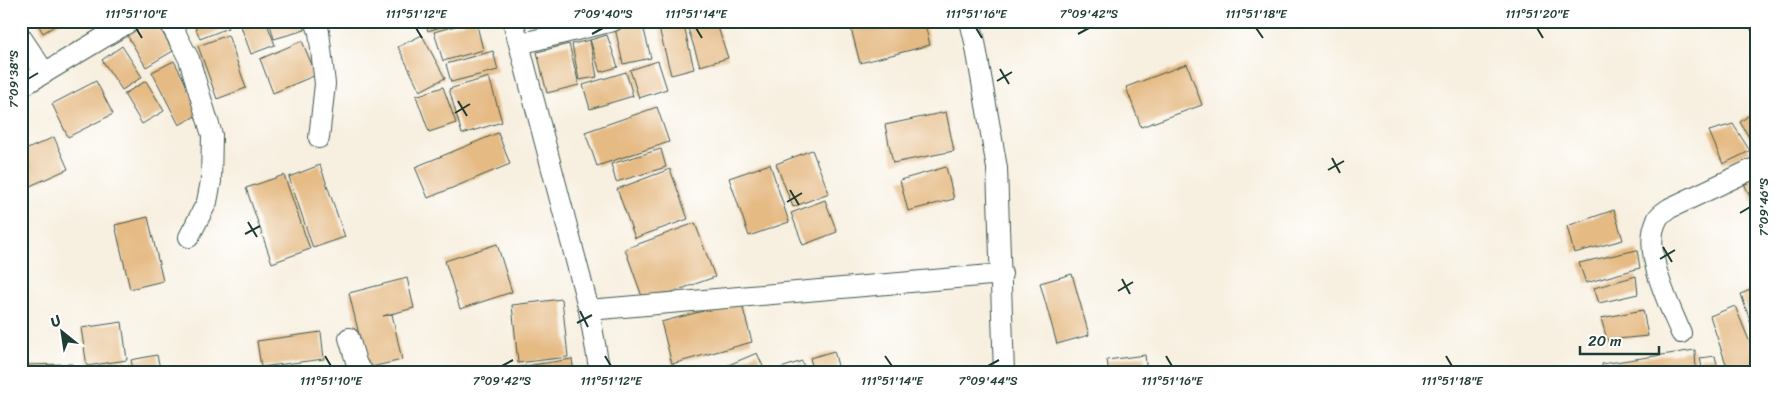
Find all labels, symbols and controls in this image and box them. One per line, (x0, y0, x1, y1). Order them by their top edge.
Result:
text: 111°51'10"E (105, 3, 168, 25)
text: 111°51'12"E (385, 3, 448, 25)
text: 7°09'40"S (573, 3, 633, 25)
text: 111°51'14"E (665, 3, 728, 25)
text: 111°51'16"E (945, 3, 1008, 25)
text: 7°09'42"S (1060, 3, 1119, 25)
text: 111°51'18"E (1225, 3, 1288, 25)
text: 111°51'20"E (1505, 3, 1570, 25)
text: 7°09'38"S (3, 50, 25, 108)
text: 7°09'46"S (1753, 177, 1775, 236)
north arrow (38, 306, 88, 356)
text: U (45, 308, 67, 334)
scale bar (1580, 324, 1659, 356)
text: 20 m (1588, 328, 1622, 354)
text: 111°51'10"E (300, 370, 363, 392)
text: 7°09'42"S (473, 370, 532, 392)
text: 111°51'12"E (580, 370, 643, 392)
text: 111°51'14"E (861, 370, 924, 392)
text: 7°09'44"S (959, 370, 1018, 392)
text: 111°51'16"E (1141, 370, 1204, 392)
text: 111°51'18"E (1421, 370, 1484, 392)

